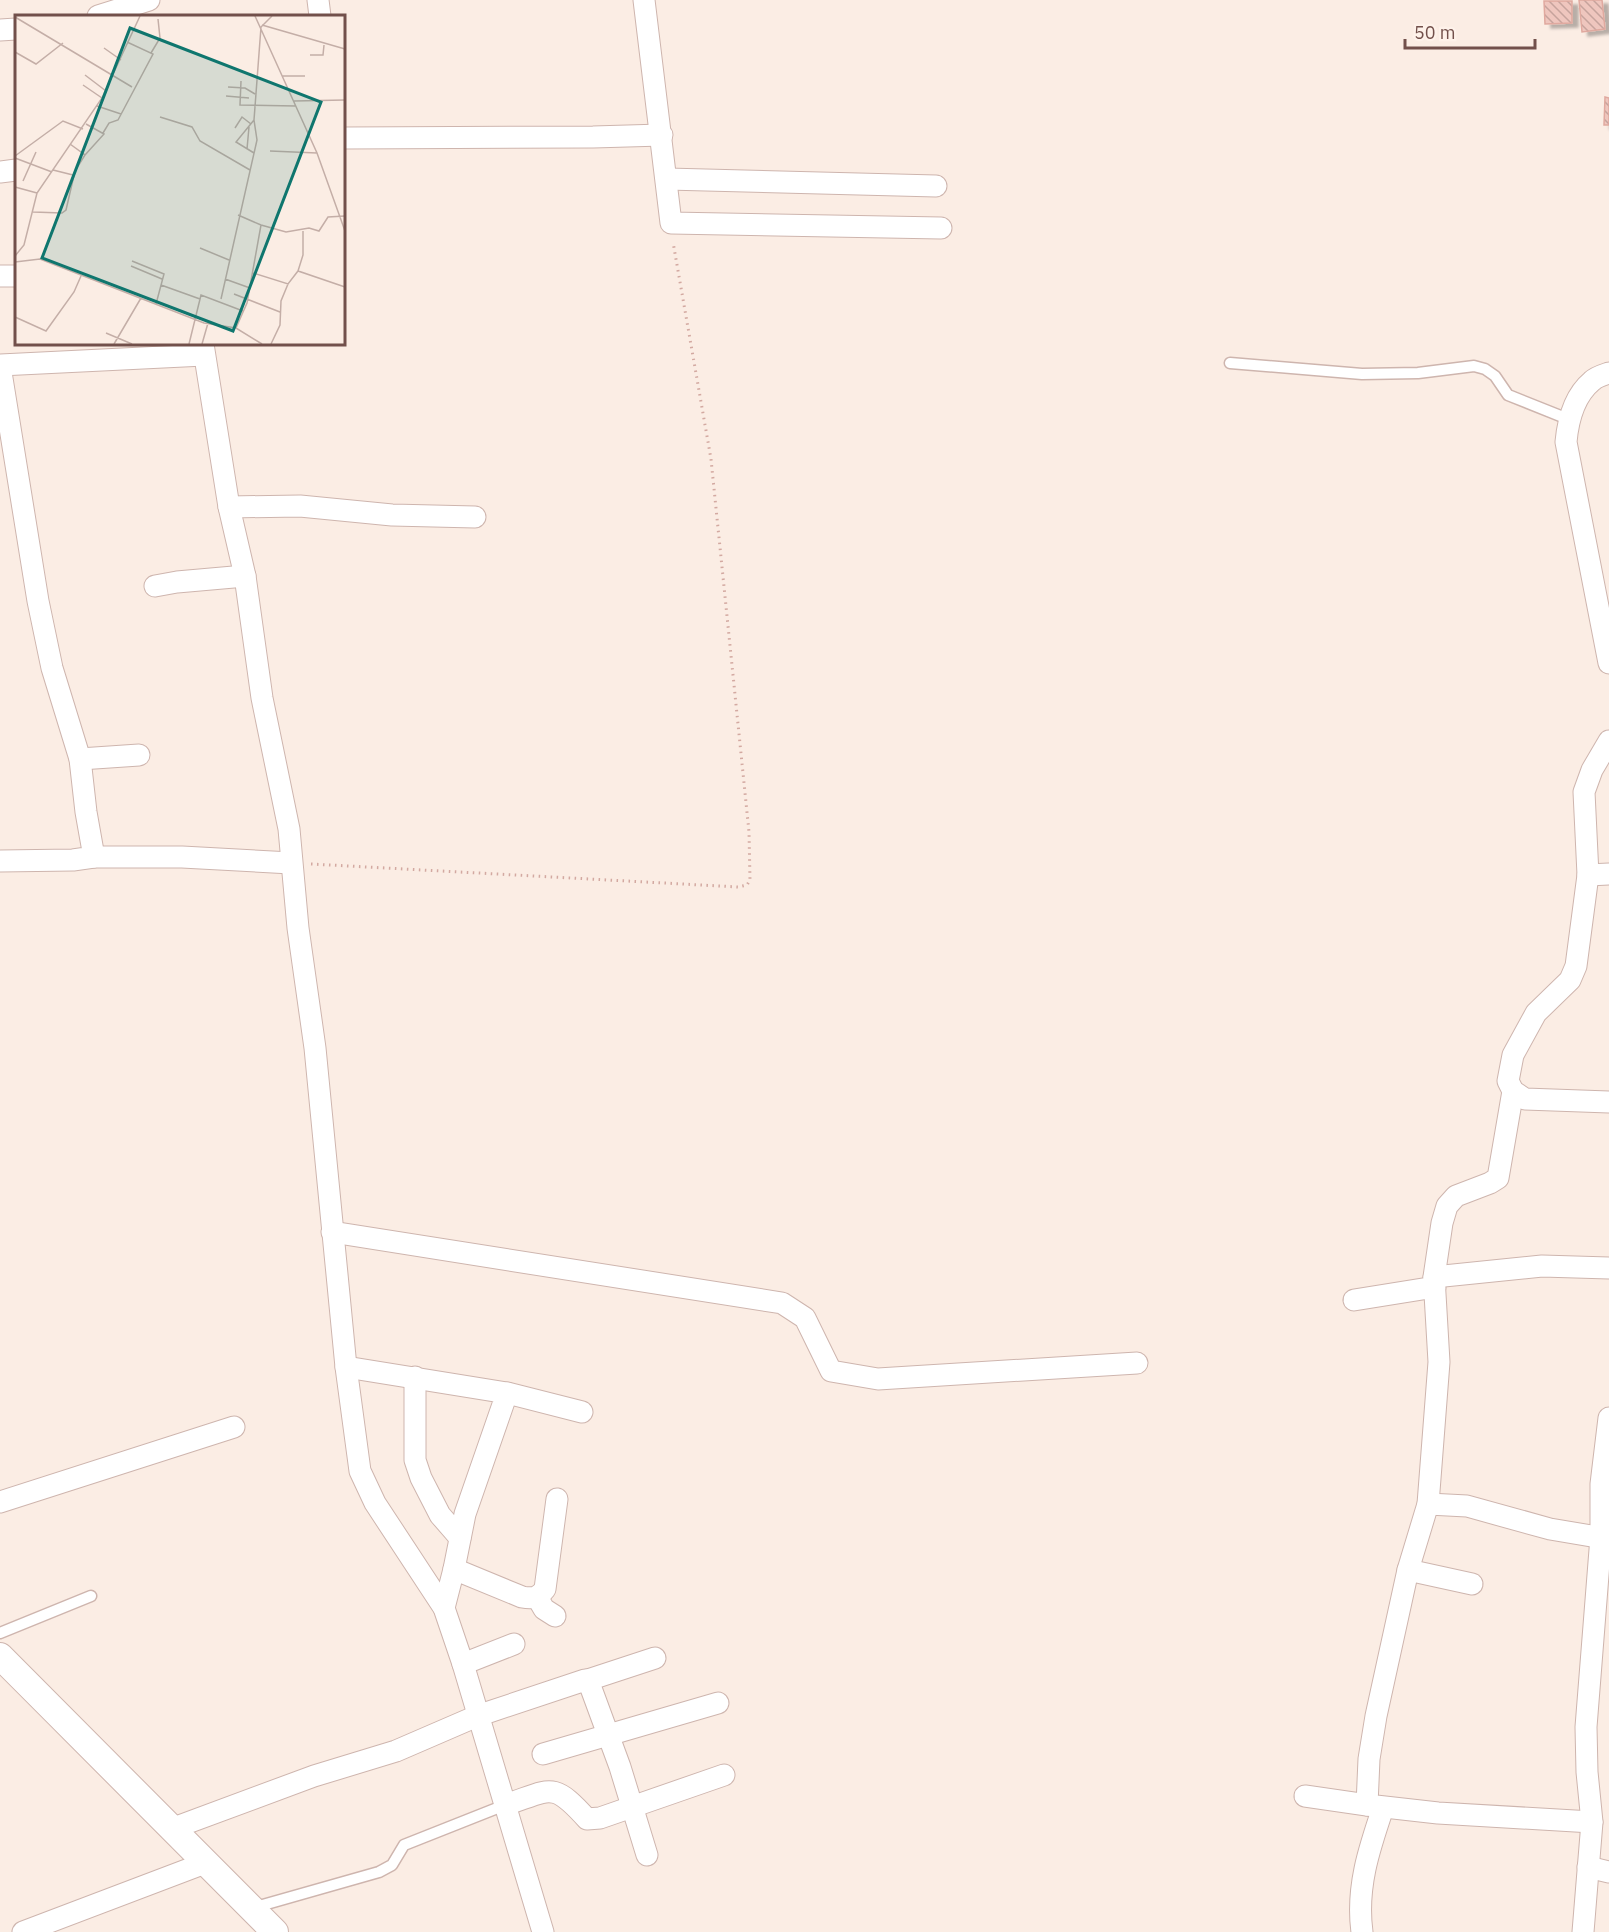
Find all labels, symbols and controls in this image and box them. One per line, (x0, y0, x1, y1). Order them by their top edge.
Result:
scale bar (1405, 12, 1536, 50)
inset map (15, 15, 345, 345)
text: 50 m (1414, 21, 1456, 44)

